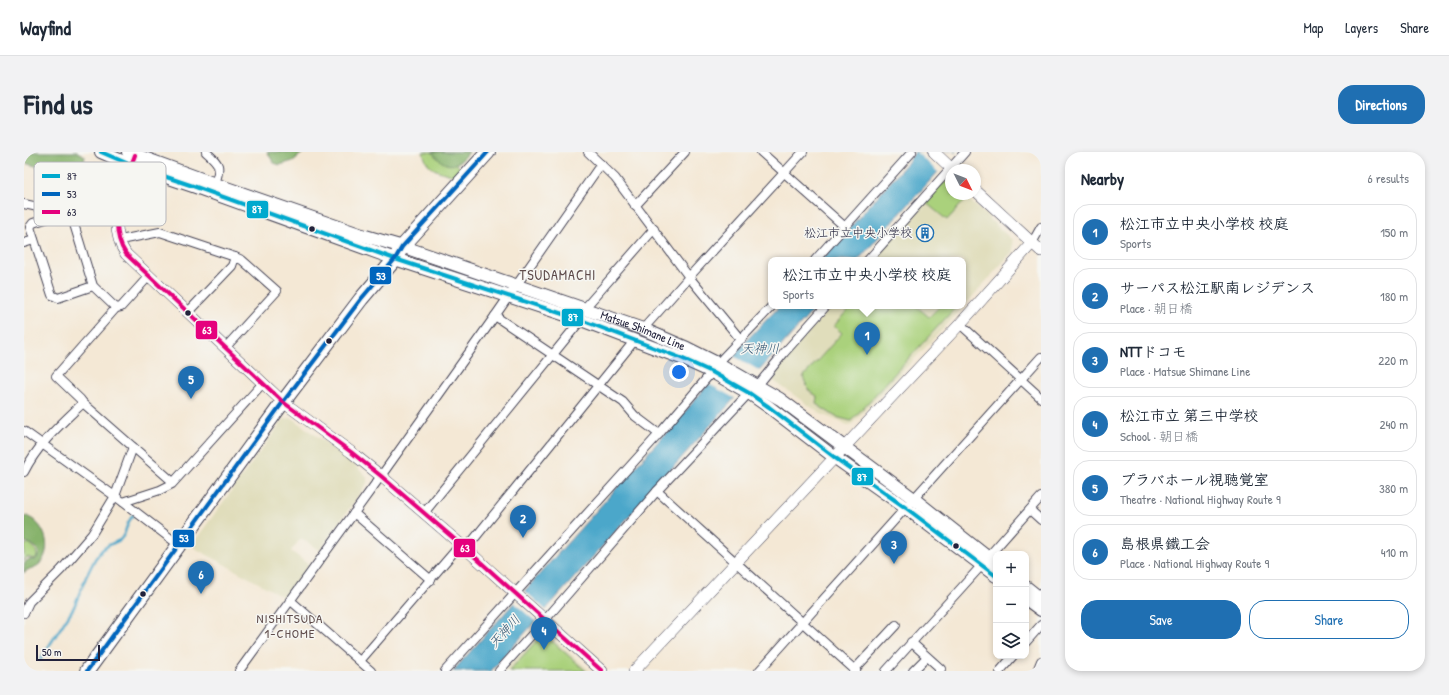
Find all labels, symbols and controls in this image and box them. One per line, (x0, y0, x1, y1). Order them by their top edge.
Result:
text: Wayfind (20, 15, 71, 41)
text: Map (1303, 18, 1323, 37)
text: Layers (1345, 18, 1378, 37)
text: Share (1400, 18, 1429, 37)
text: Find us (24, 85, 93, 123)
button: Directions (1338, 85, 1425, 124)
legend (34, 162, 166, 226)
north arrow (945, 164, 981, 200)
text: Nearby (1081, 167, 1124, 190)
text: 87 (67, 169, 77, 183)
text: 6 results (1368, 169, 1409, 187)
text: 53 (67, 187, 77, 201)
line badge: 87 (246, 200, 269, 219)
text: 87 (252, 202, 263, 216)
text: 63 (67, 205, 76, 219)
text: 松江市立中央小学校 校庭 (1120, 213, 1288, 234)
building icon: 松江市立中央小学校 (915, 223, 935, 243)
text: 1 (1093, 223, 1097, 241)
text: 150 m (1380, 223, 1408, 241)
unlabelled marker (307, 224, 317, 234)
place label: 松江市立中央小学校 (804, 224, 912, 241)
text: Sports (1120, 234, 1151, 252)
popup (768, 257, 966, 309)
text: 松江市立中央小学校 校庭 (783, 264, 951, 285)
district label: TSUDAMACHI (520, 265, 596, 284)
line badge: 53 (369, 266, 392, 285)
text: 53 (376, 269, 386, 283)
text: サーパス松江駅南レジデンス (1120, 277, 1315, 298)
text: Sports (783, 285, 814, 303)
text: 2 (1092, 287, 1098, 305)
text: 180 m (1380, 287, 1408, 305)
text: Place · 朝日橋 (1120, 299, 1193, 317)
street label: Matsue Shimane Line (598, 306, 688, 354)
unlabelled marker (183, 308, 193, 318)
line badge: 87 (561, 308, 584, 327)
text: 87 (568, 310, 579, 324)
line badge: 63 (195, 320, 218, 340)
pin: 1 (854, 322, 880, 355)
text: 63 (202, 323, 212, 337)
unlabelled marker (324, 336, 334, 346)
water label: 天神川 (740, 339, 780, 357)
text: NTTドコモ (1120, 341, 1187, 362)
text: 3 (1092, 351, 1098, 369)
text: 220 m (1378, 351, 1408, 369)
your location (669, 362, 689, 382)
text: Place · Matsue Shimane Line (1120, 362, 1250, 380)
pin: 5 (178, 366, 204, 399)
text: 松江市立 第三中学校 (1120, 405, 1258, 426)
text: 4 (1093, 415, 1097, 433)
text: 240 m (1379, 415, 1408, 433)
text: School · 朝日橋 (1120, 427, 1198, 445)
line badge: 87 (851, 467, 874, 486)
text: プラバホール視聴覚室 (1120, 469, 1269, 490)
text: 87 (857, 470, 868, 484)
text: 5 (1092, 479, 1098, 497)
text: 380 m (1379, 479, 1408, 497)
text: Theatre · National Highway Route 9 (1120, 490, 1281, 508)
pin: 2 (510, 505, 536, 538)
line badge: 53 (172, 529, 195, 548)
text: 53 (179, 531, 189, 545)
pin: 3 (881, 531, 907, 564)
text: 島根県鐵工会 (1120, 533, 1210, 554)
line badge: 63 (453, 538, 476, 558)
text: 63 (460, 541, 470, 555)
unlabelled marker (951, 541, 961, 551)
text: 6 (1092, 543, 1098, 561)
text: 410 m (1381, 543, 1408, 561)
map controls (993, 551, 1029, 659)
button: + (993, 551, 1029, 587)
text: Place · National Highway Route 9 (1120, 554, 1269, 572)
pin: 6 (188, 561, 214, 594)
button: − (993, 587, 1029, 623)
unlabelled marker (138, 589, 148, 599)
button: Save (1081, 600, 1241, 639)
button: Share (1249, 600, 1409, 639)
district label: NISHITSUDA 1-CHOME (257, 609, 323, 642)
water label: 天神川 (484, 610, 524, 652)
pin: 4 (531, 617, 557, 650)
button: layers (993, 623, 1029, 659)
scale bar (36, 643, 100, 662)
text: 50 m (42, 645, 62, 659)

